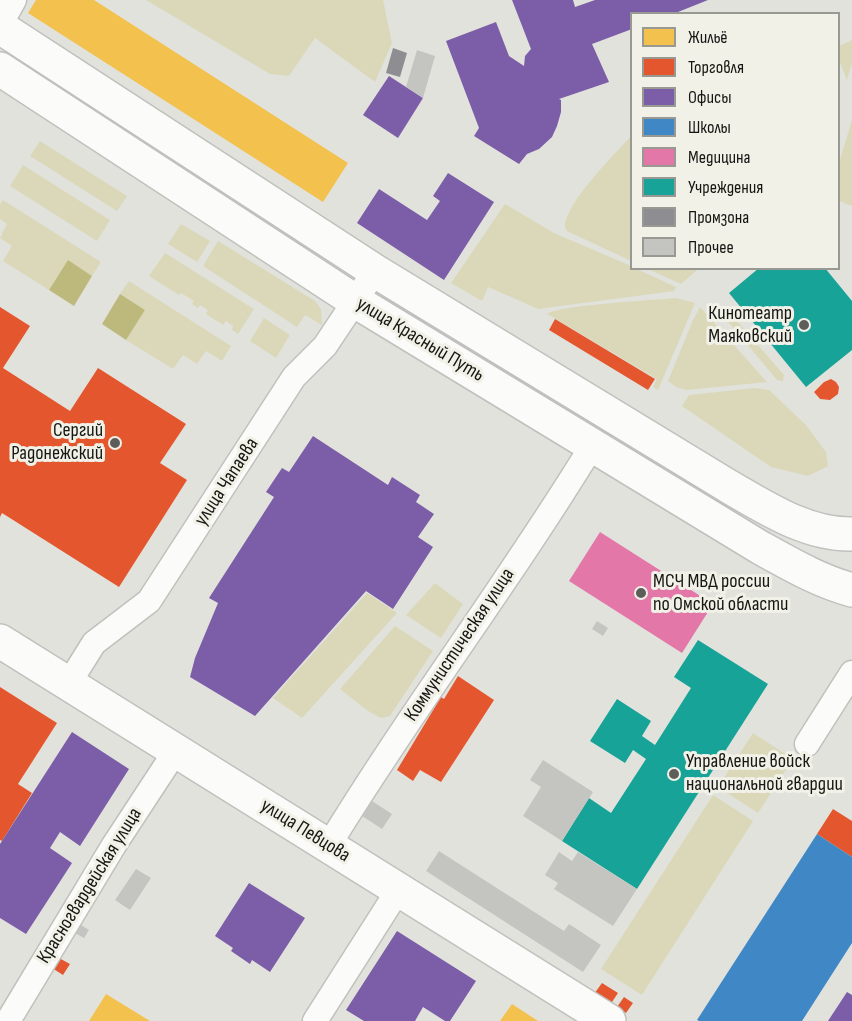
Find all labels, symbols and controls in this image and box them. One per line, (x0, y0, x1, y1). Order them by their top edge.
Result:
legend (630, 12, 840, 270)
text: Жильё (688, 27, 728, 48)
text: Торговля (688, 57, 744, 78)
text: Офисы (688, 87, 732, 108)
text: Школы (688, 117, 731, 138)
text: Медицина (688, 147, 751, 168)
text: Учреждения (688, 177, 763, 198)
text: Промзона (688, 207, 749, 228)
text: Прочее (688, 237, 734, 258)
street label: улица Красный Путь (352, 292, 488, 388)
place label: Кинотеатр Маяковский (708, 302, 792, 349)
marker: Кинотеатр Маяковский (797, 318, 811, 332)
place label: Сергий Радонежский (11, 419, 103, 466)
street label: улица Чапаева (190, 434, 264, 530)
marker: Сергий Радонежский (108, 436, 122, 450)
street label: Коммунистическая улица (400, 564, 520, 726)
place label: МСЧ МВД россии по Омской области (653, 570, 788, 617)
marker: МСЧ МВД россии по Омской области (634, 586, 648, 600)
place label: Управление войск национальной гвардии (686, 750, 843, 797)
marker: Управление войск национальной гвардии (667, 767, 681, 781)
street label: улица Певцова (256, 794, 354, 868)
street label: Красногвардейская улица (32, 804, 148, 968)

